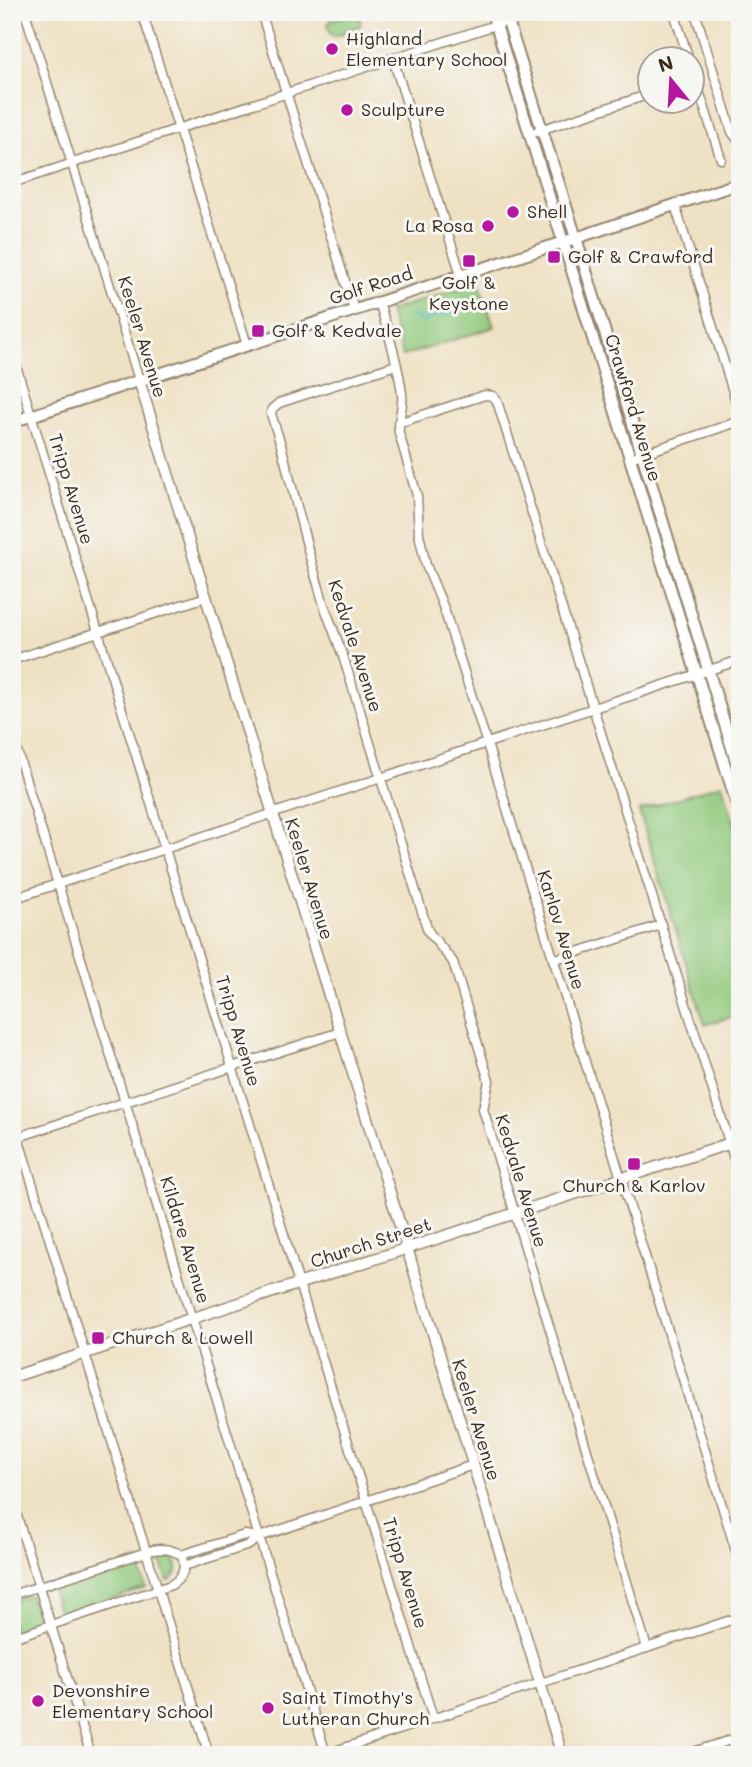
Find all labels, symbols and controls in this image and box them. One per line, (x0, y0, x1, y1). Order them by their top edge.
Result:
place label: Highland Elementary School (346, 26, 508, 71)
marker: Highland Elementary School (324, 41, 340, 57)
north arrow (636, 46, 706, 116)
text: N (655, 49, 676, 77)
place label: Sculpture (361, 97, 445, 121)
marker: Sculpture (339, 102, 355, 118)
place label: Shell (527, 199, 567, 223)
marker: Shell (505, 204, 521, 220)
place label: La Rosa (405, 213, 474, 237)
marker: La Rosa (480, 218, 496, 234)
place label: Golf & Crawford (568, 244, 713, 268)
marker: Golf & Crawford (546, 249, 562, 265)
marker: Golf & Keystone (461, 253, 477, 269)
street label: Golf Road (326, 260, 415, 310)
place label: Golf & Keystone (429, 270, 509, 315)
street label: Keeler Avenue (113, 273, 173, 400)
place label: Golf & Kedvale (272, 318, 402, 342)
marker: Golf & Kedvale (250, 323, 266, 339)
street label: Crawford Avenue (600, 331, 668, 484)
street label: Tripp Avenue (44, 430, 100, 547)
street label: Kedvale Avenue (323, 576, 389, 715)
street label: Keeler Avenue (280, 815, 340, 942)
street label: Karlov Avenue (532, 867, 592, 992)
street label: Tripp Avenue (211, 972, 267, 1089)
street label: Kedvale Avenue (490, 1111, 554, 1250)
marker: Church & Karlov (626, 1156, 642, 1172)
street label: Kildare Avenue (155, 1173, 217, 1306)
place label: Church & Karlov (562, 1173, 706, 1197)
street label: Church Street (307, 1211, 434, 1273)
place label: Church & Lowell (112, 1325, 253, 1349)
marker: Church & Lowell (90, 1330, 106, 1346)
street label: Keeler Avenue (447, 1356, 507, 1483)
street label: Tripp Avenue (378, 1514, 434, 1631)
place label: Devonshire Elementary School (52, 1678, 214, 1723)
place label: Saint Timothy's Lutheran Church (282, 1685, 429, 1730)
marker: Devonshire Elementary School (30, 1693, 46, 1709)
marker: Saint Timothy's Lutheran Church (260, 1700, 276, 1716)

